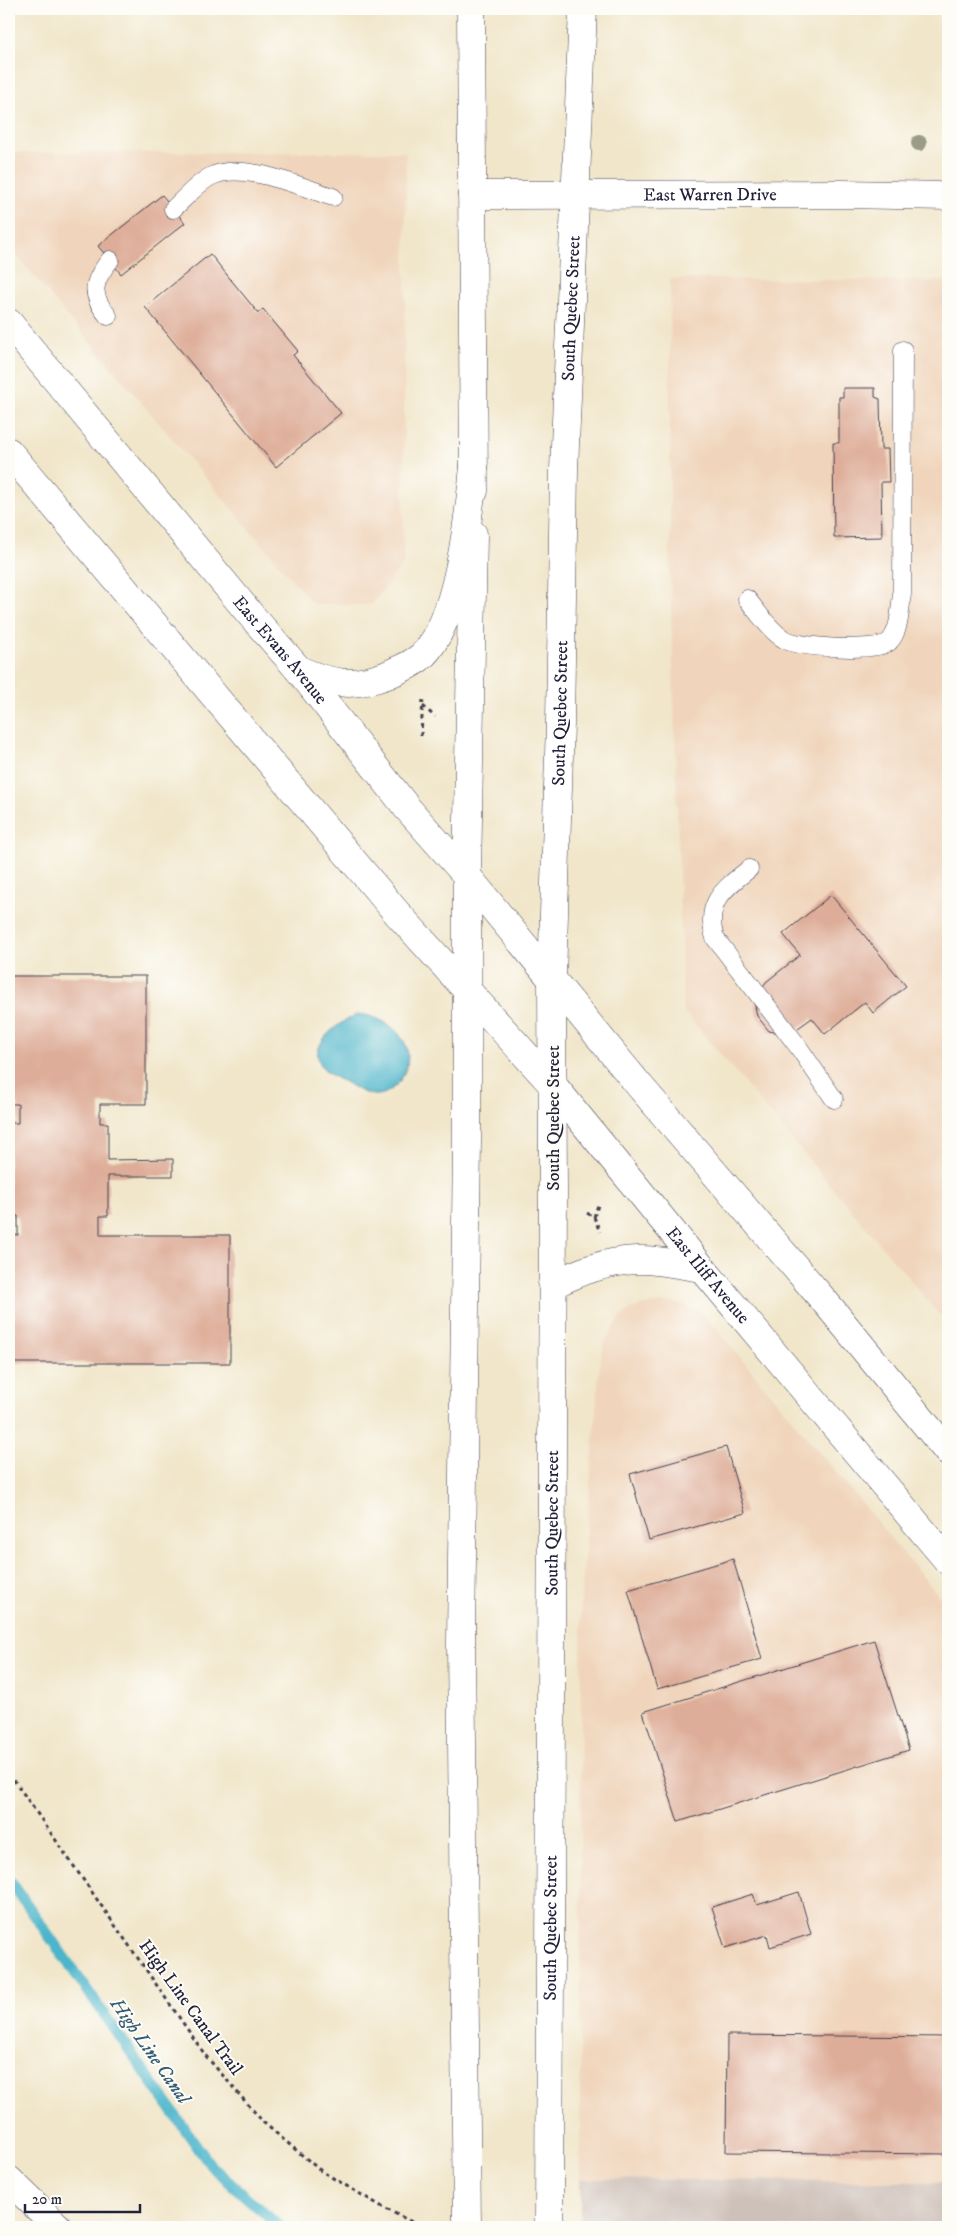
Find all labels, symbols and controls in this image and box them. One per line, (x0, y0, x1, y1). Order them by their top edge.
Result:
street label: East Warren Drive (643, 184, 777, 207)
street label: South Quebec Street (558, 235, 586, 382)
street label: East Evans Avenue (228, 592, 332, 709)
street label: South Quebec Street (548, 640, 573, 786)
street label: South Quebec Street (543, 1045, 565, 1191)
street label: East Iliff Avenue (661, 1223, 754, 1329)
street label: South Quebec Street (541, 1450, 564, 1596)
street label: South Quebec Street (540, 1855, 562, 2001)
street label: High Line Canal Trail (135, 1935, 247, 2079)
water label: High Line Canal (106, 1993, 196, 2107)
scale bar (25, 2181, 140, 2213)
text: 20 m (32, 2190, 62, 2209)

